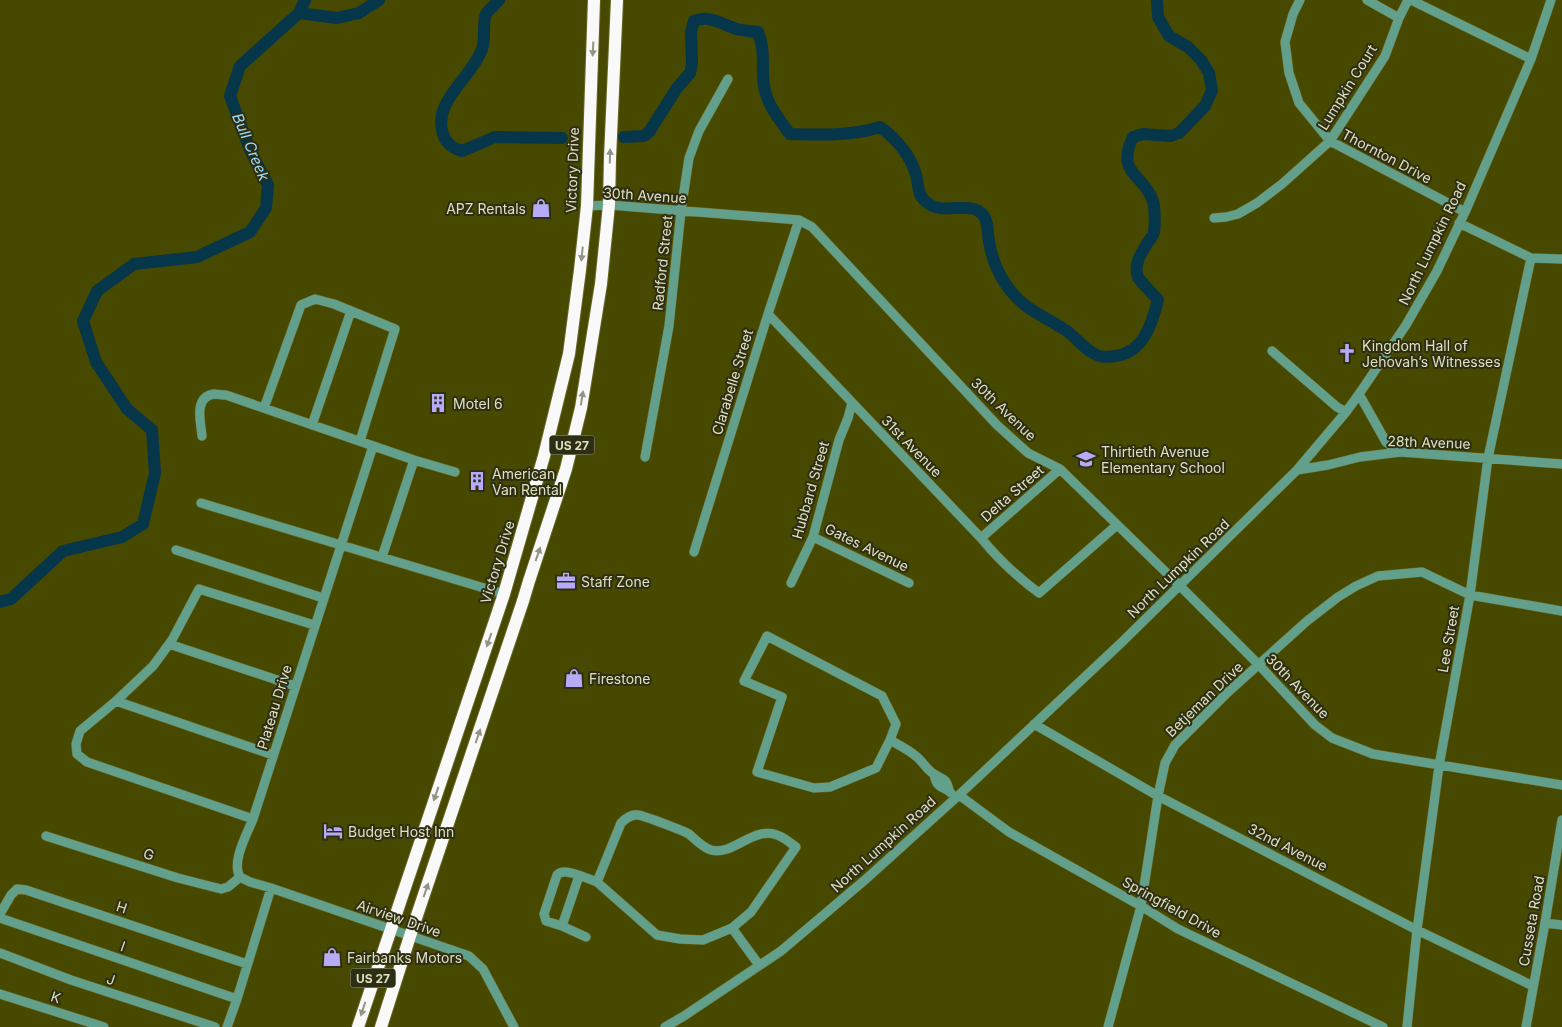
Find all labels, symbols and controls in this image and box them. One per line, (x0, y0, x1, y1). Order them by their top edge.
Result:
one-way arrow (588, 41, 596, 57)
street label: Lumpkin Court (1314, 41, 1380, 133)
water label: Bull Creek (228, 110, 274, 185)
street label: Thornton Drive (1339, 125, 1435, 187)
street label: Victory Drive (562, 127, 582, 213)
one-way arrow (606, 148, 614, 164)
street label: North Lumpkin Road (1395, 178, 1469, 308)
street label: 30th Avenue (603, 184, 687, 206)
shop icon: APZ Rentals (530, 197, 552, 219)
place label: APZ Rentals (446, 200, 526, 217)
street label: Radford Street (649, 214, 675, 311)
one-way arrow (578, 247, 586, 263)
street label: Clarabelle Street (708, 327, 756, 437)
place label: Kingdom Hall of Jehovah’s Witnesses (1362, 337, 1501, 370)
church icon: Kingdom Hall of Jehovah’s Witnesses (1336, 342, 1358, 364)
street label: 30th Avenue (968, 374, 1040, 444)
one-way arrow (579, 390, 587, 406)
building icon: Motel 6 (427, 392, 449, 414)
place label: Motel 6 (453, 395, 503, 412)
street label: 31st Avenue (878, 412, 946, 480)
street label: 28th Avenue (1387, 432, 1471, 452)
road number: US 27 (550, 436, 594, 454)
street label: Hubbard Street (788, 439, 832, 541)
place label: Thirtieth Avenue Elementary School (1101, 443, 1225, 476)
school or university icon: Thirtieth Avenue Elementary School (1075, 448, 1097, 470)
street label: Delta Street (977, 461, 1047, 525)
place label: American Van Rental (492, 465, 562, 498)
building icon: American Van Rental (466, 470, 488, 492)
street label: North Lumpkin Road (1123, 515, 1233, 621)
street label: Victory Drive (476, 518, 518, 606)
street label: Gates Avenue (822, 519, 912, 575)
one-way arrow (534, 546, 542, 561)
office icon: Staff Zone (555, 570, 577, 592)
place label: Staff Zone (581, 573, 650, 590)
street label: Lee Street (1434, 604, 1462, 674)
one-way arrow (484, 633, 492, 648)
street label: 30th Avenue (1263, 650, 1333, 722)
street label: Betjeman Drive (1162, 658, 1246, 740)
street label: Plateau Drive (253, 663, 295, 751)
shop icon: Firestone (563, 667, 585, 689)
place label: Firestone (589, 670, 651, 687)
one-way arrow (474, 729, 482, 744)
one-way arrow (432, 787, 439, 802)
street label: North Lumpkin Road (827, 792, 939, 896)
hotel icon: Budget Host Inn (322, 820, 344, 842)
street label: 32nd Avenue (1245, 820, 1331, 874)
place label: Budget Host Inn (348, 823, 454, 840)
street label: G (141, 844, 157, 864)
street label: Springfield Drive (1119, 873, 1225, 941)
street label: Cusseta Road (1515, 874, 1547, 968)
one-way arrow (422, 883, 430, 898)
street label: Airview Drive (355, 896, 443, 940)
street label: H (114, 897, 130, 917)
street label: I (118, 937, 128, 955)
shop icon: Fairbanks Motors (321, 946, 343, 968)
place label: Fairbanks Motors (347, 949, 462, 966)
road number: US 27 (350, 968, 396, 988)
street label: J (105, 970, 117, 988)
street label: K (49, 987, 64, 1007)
one-way arrow (359, 1002, 367, 1017)

